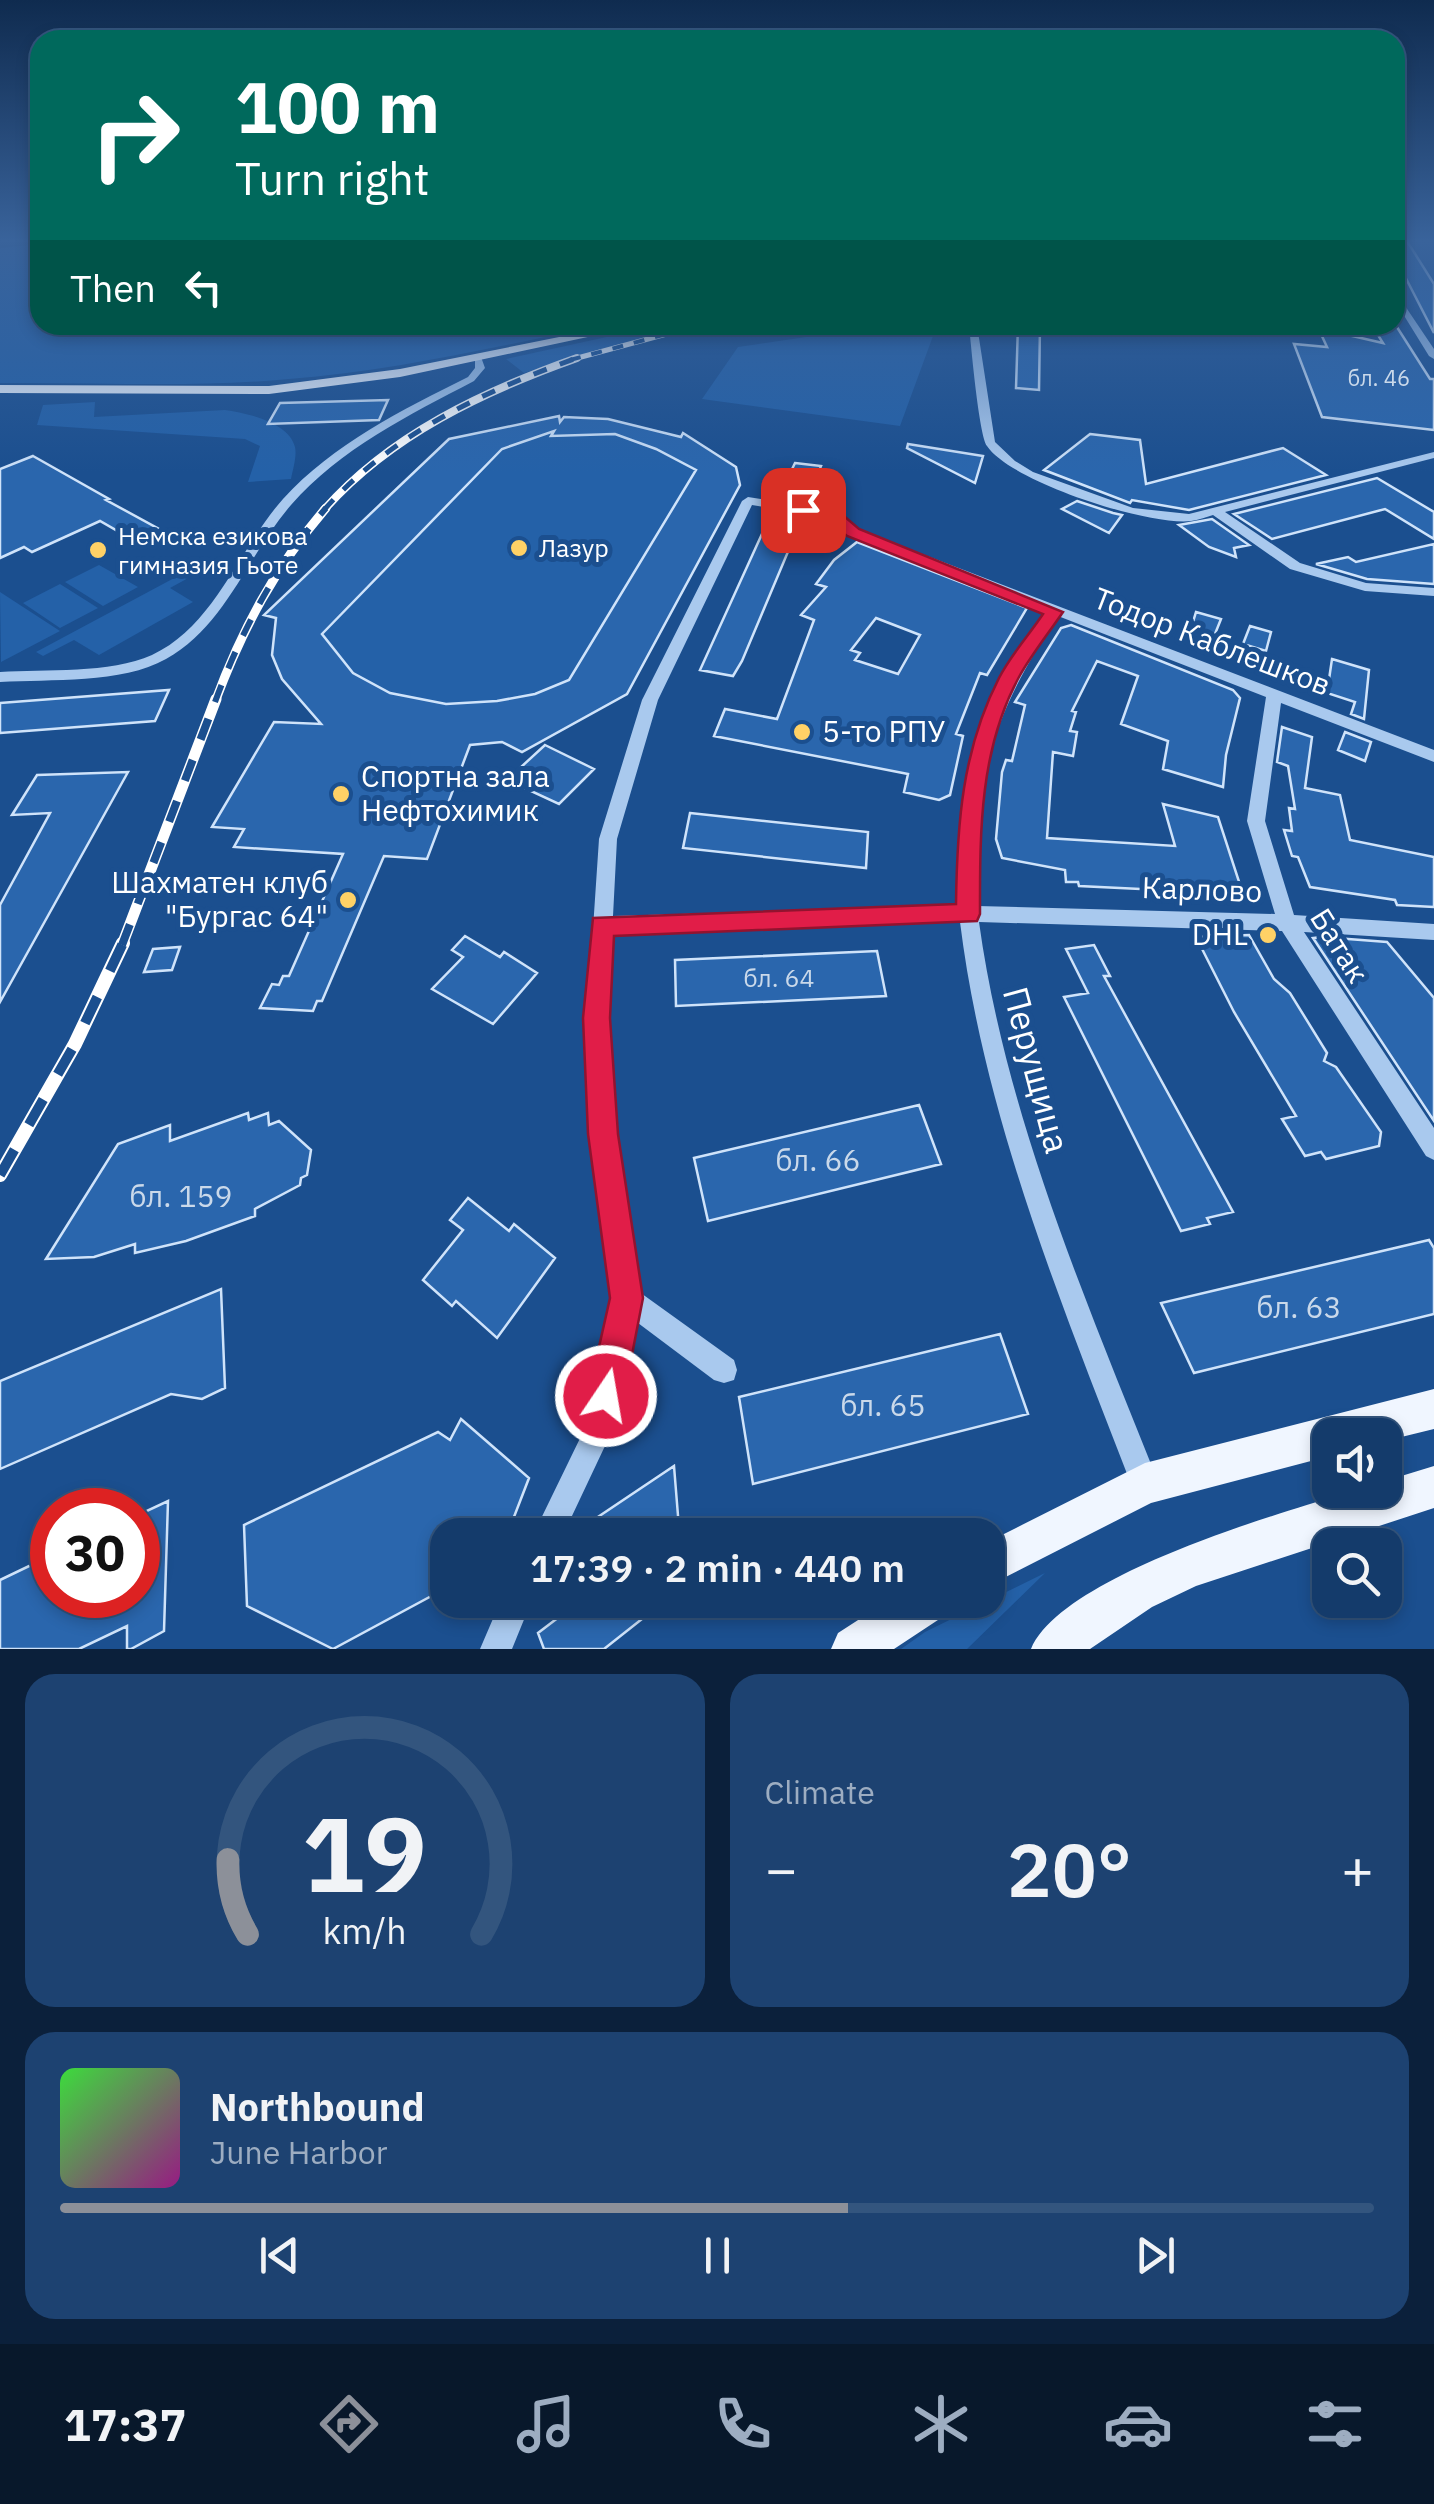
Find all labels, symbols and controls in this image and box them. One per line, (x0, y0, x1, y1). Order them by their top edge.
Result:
text: 100 m (235, 61, 440, 152)
icon: right (70, 70, 200, 200)
text: Turn right (235, 149, 430, 207)
icon: left (176, 260, 231, 315)
text: Then (70, 263, 156, 312)
house number: бл. 46 (1348, 363, 1410, 392)
pin (761, 468, 846, 553)
icon: arrive (776, 483, 831, 538)
place label: Немска езикова гимназия Гьоте (118, 519, 308, 581)
place label: Лазур (539, 531, 609, 564)
marker: Лазур (508, 537, 530, 559)
marker: Немска езикова гимназия Гьоте (87, 539, 109, 561)
street label: Тодор Каблешков (1089, 577, 1337, 704)
place label: 5-то РПУ (822, 711, 946, 750)
marker: 5-то РПУ (791, 721, 813, 743)
place label: Спортна зала Нефтохимик (361, 756, 550, 829)
marker: Спортна зала Нефтохимик (330, 783, 352, 805)
place label: Шахматен клуб "Бургас 64" (111, 862, 328, 935)
street label: Карлово (1141, 867, 1263, 910)
marker: Шахматен клуб "Бургас 64" (337, 889, 359, 911)
street label: Батак (1302, 901, 1378, 990)
place label: DHL (1192, 914, 1248, 953)
marker: DHL (1257, 924, 1279, 946)
house number: бл. 64 (744, 961, 814, 994)
street label: Перущица (993, 982, 1081, 1158)
house number: бл. 66 (776, 1140, 861, 1179)
house number: бл. 159 (130, 1176, 233, 1215)
house number: бл. 63 (1257, 1287, 1342, 1326)
position arrow (554, 1344, 658, 1448)
house number: бл. 65 (841, 1385, 926, 1424)
map controls (1312, 1418, 1402, 1618)
button: sound (1312, 1418, 1402, 1508)
speed limit sign: 30 (30, 1488, 160, 1618)
button: search (1312, 1528, 1402, 1618)
text: 17:39 · 2 min · 440 m (530, 1543, 905, 1592)
text: Climate (765, 1771, 875, 1813)
text: 19 (302, 1785, 427, 1921)
text: 20° (1007, 1820, 1132, 1918)
text: − (765, 1833, 798, 1904)
text: + (1341, 1833, 1374, 1904)
text: km/h (323, 1907, 407, 1954)
text: Northbound (210, 2082, 425, 2131)
text: June Harbor (210, 2131, 387, 2173)
icon: previous (252, 2228, 307, 2283)
icon: pause (690, 2228, 745, 2283)
icon: next (1128, 2228, 1183, 2283)
icon: directions (314, 2389, 384, 2459)
icon: music (511, 2389, 581, 2459)
icon: phone (708, 2389, 778, 2459)
icon: climate (906, 2389, 976, 2459)
icon: car (1103, 2389, 1173, 2459)
icon: filters (1300, 2389, 1370, 2459)
text: 17:37 (64, 2395, 187, 2453)

